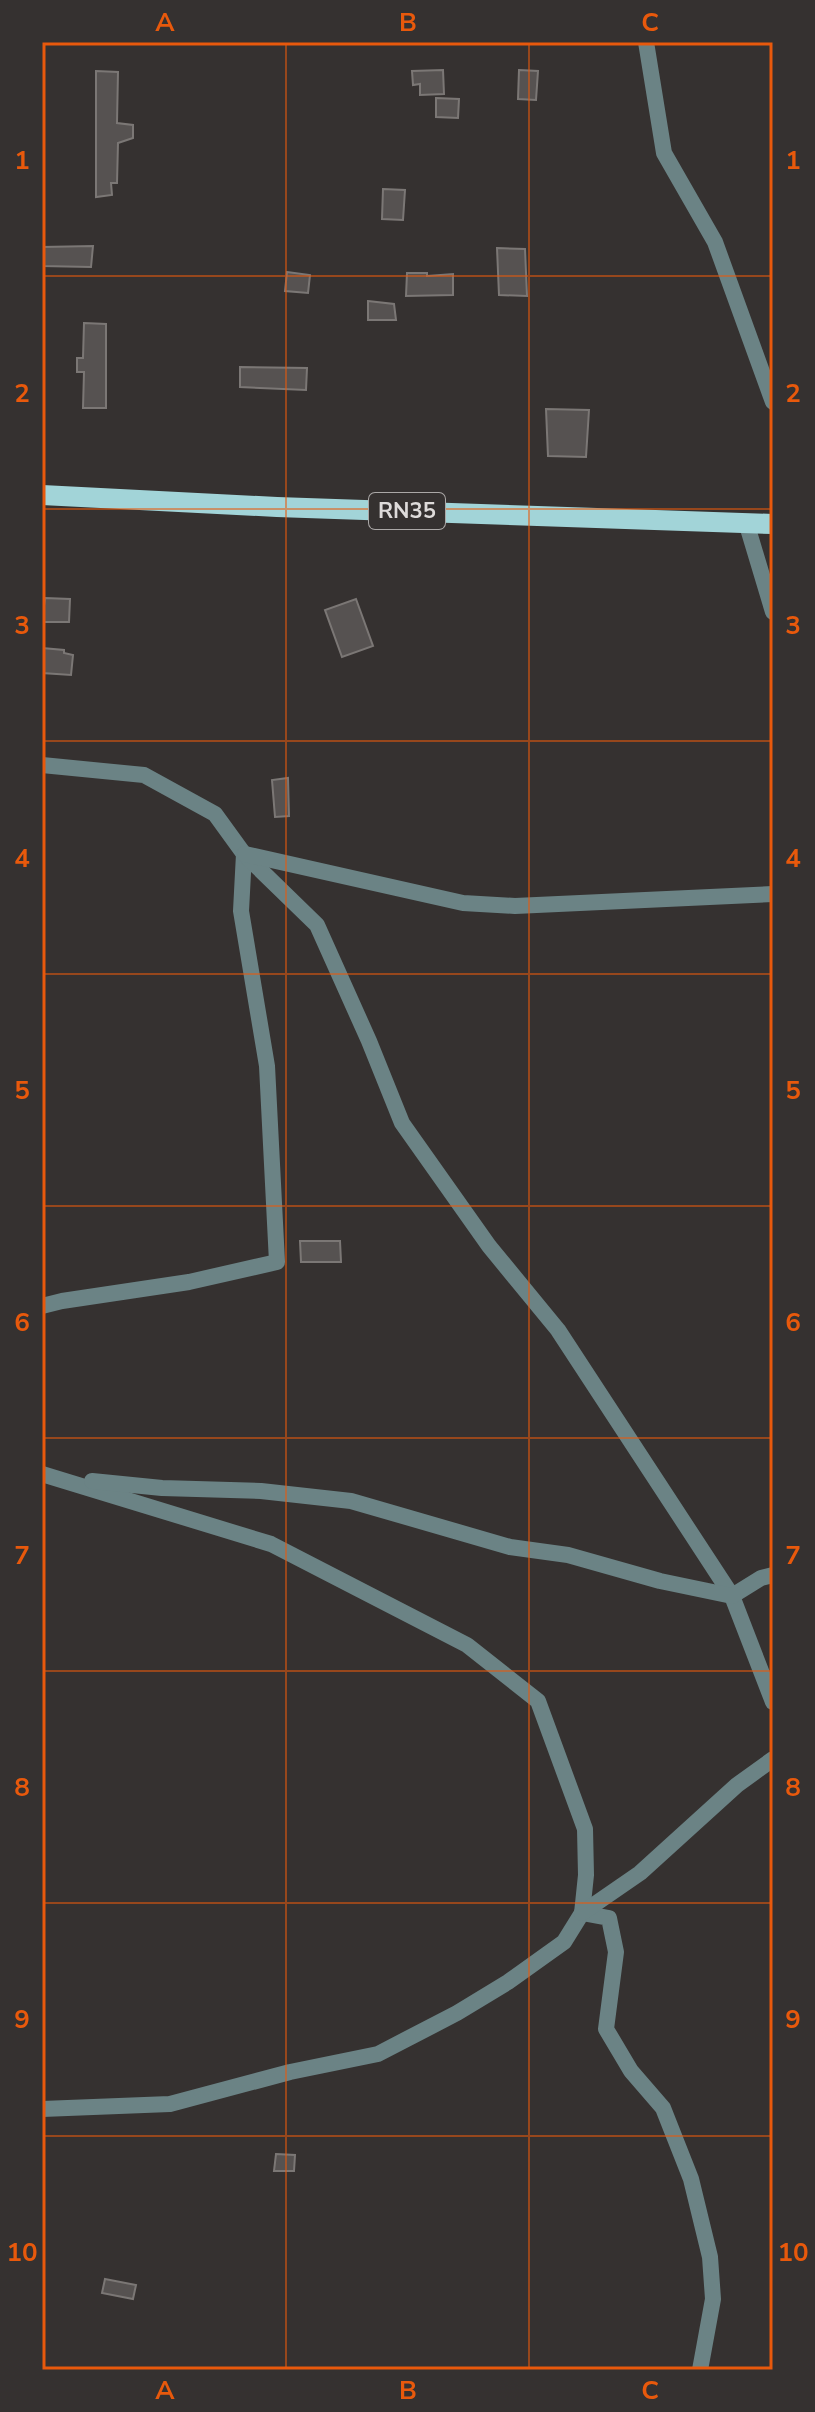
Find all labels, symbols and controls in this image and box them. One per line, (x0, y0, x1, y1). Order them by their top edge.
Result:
text: A (155, 5, 175, 40)
text: B (399, 5, 417, 40)
text: C (641, 5, 659, 40)
text: 1 (14, 143, 30, 178)
text: 1 (785, 143, 801, 178)
text: 2 (14, 376, 30, 411)
text: 2 (785, 376, 801, 411)
road number: RN35 (369, 493, 445, 529)
text: 3 (14, 608, 30, 643)
text: 3 (785, 608, 801, 643)
text: 4 (14, 841, 30, 876)
text: 4 (785, 841, 801, 876)
text: 5 (14, 1073, 30, 1108)
text: 5 (785, 1073, 801, 1108)
text: 6 (14, 1305, 30, 1340)
text: 6 (785, 1305, 801, 1340)
text: 7 (14, 1538, 30, 1573)
text: 7 (785, 1538, 801, 1573)
text: 8 (14, 1770, 30, 1805)
text: 8 (785, 1770, 801, 1805)
text: 9 (14, 2002, 30, 2037)
text: 9 (785, 2002, 801, 2037)
text: 10 (6, 2235, 38, 2270)
text: 10 (777, 2235, 809, 2270)
text: A (155, 2373, 175, 2408)
text: B (399, 2373, 417, 2408)
text: C (641, 2373, 659, 2408)

